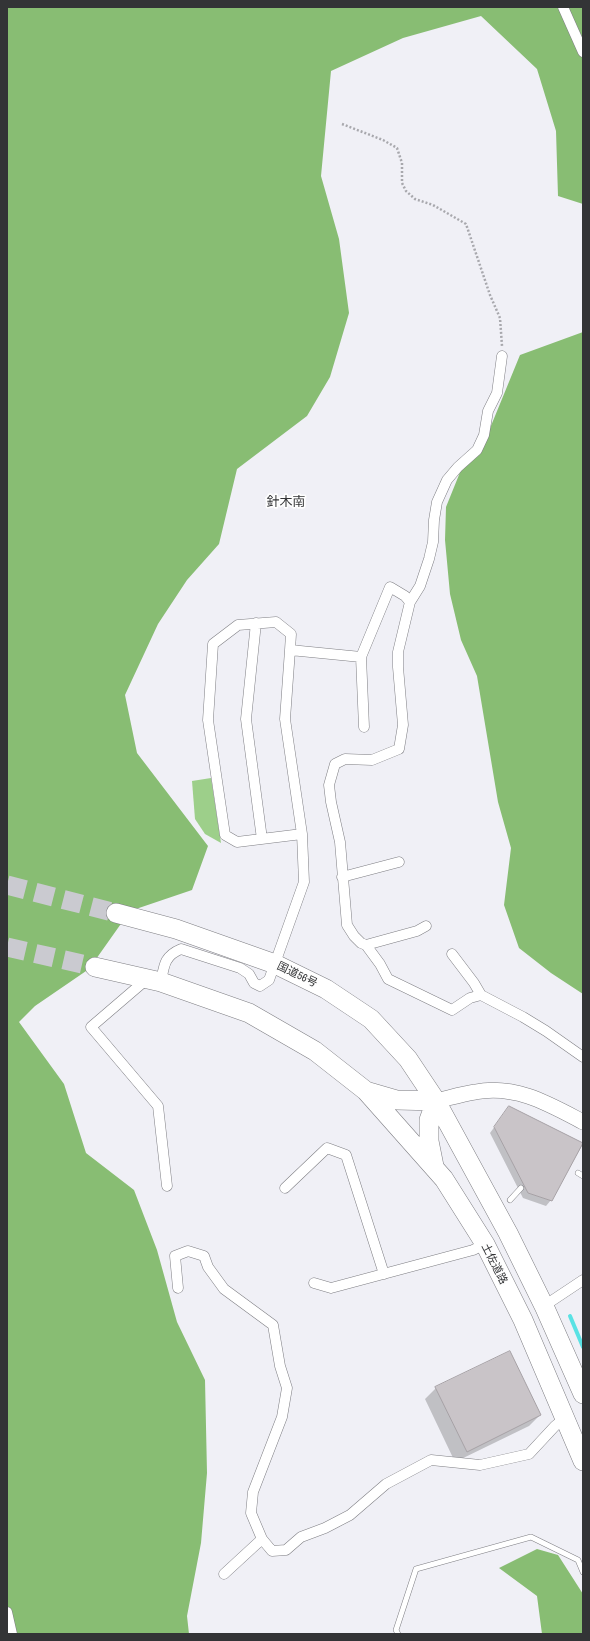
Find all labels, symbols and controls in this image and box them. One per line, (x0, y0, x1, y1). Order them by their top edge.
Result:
district label: 針木南 (267, 495, 305, 511)
street label: 国道56号 (275, 960, 319, 990)
street label: 土佐道路 (478, 1241, 510, 1287)

